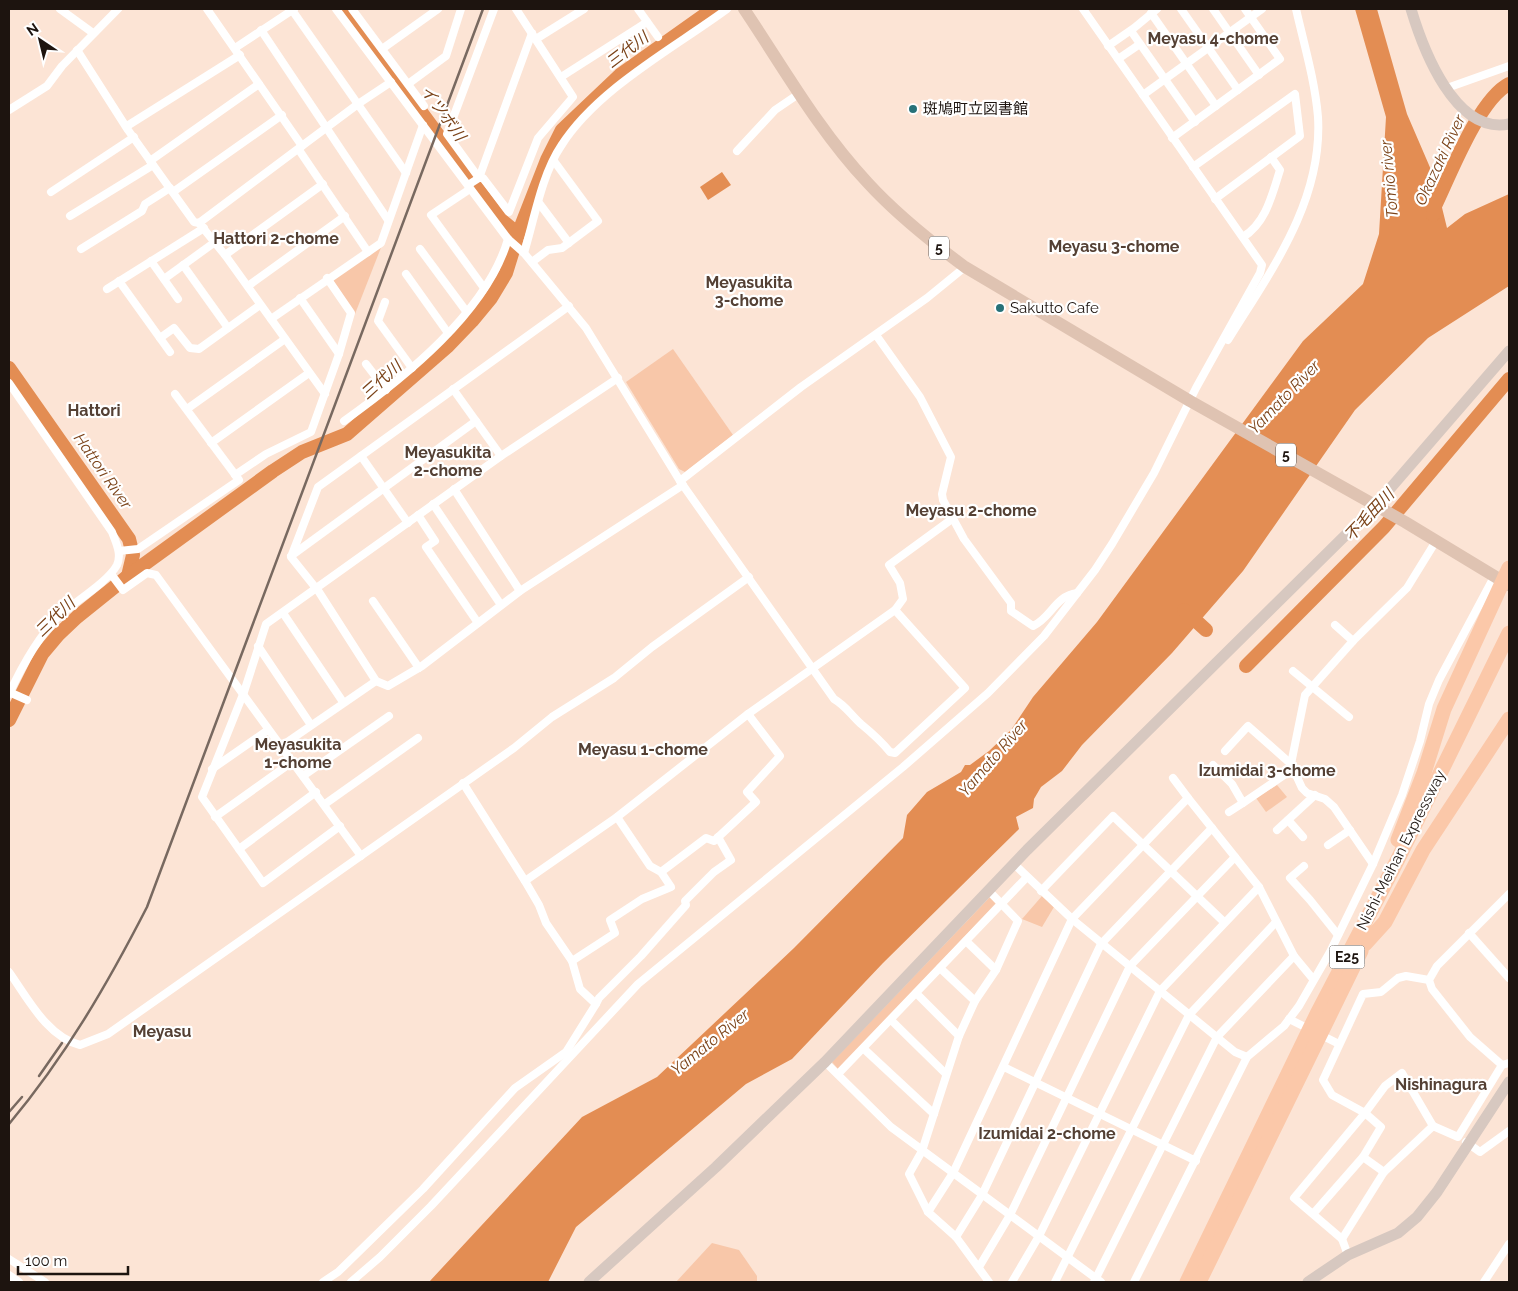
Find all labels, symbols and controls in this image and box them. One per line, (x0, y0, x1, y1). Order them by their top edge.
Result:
north arrow (15, 15, 65, 65)
text: N (24, 20, 42, 39)
water label: 三代川 (602, 27, 653, 72)
district label: Meyasu 4-chome (1147, 29, 1279, 48)
water label: イツボ川 (417, 82, 471, 146)
place label: 斑鳩町立図書館 (923, 100, 1028, 118)
marker: 斑鳩町立図書館 (907, 103, 919, 115)
water label: Okazaki River (1411, 111, 1469, 208)
water label: Tomio river (1376, 139, 1402, 219)
district label: Hattori 2-chome (213, 229, 339, 248)
road number: 5 (929, 237, 949, 260)
district label: Meyasu 3-chome (1049, 237, 1180, 256)
district label: Meyasukita 3-chome (706, 273, 792, 310)
place label: Sakutto Cafe (1010, 299, 1099, 317)
marker: Sakutto Cafe (994, 302, 1006, 314)
water label: 三代川 (357, 356, 407, 403)
water label: Yamato River (1244, 356, 1324, 438)
district label: Hattori (67, 401, 121, 420)
water label: Hattori River (70, 429, 136, 513)
district label: Meyasukita 2-chome (405, 443, 491, 480)
road number: 5 (1276, 444, 1296, 466)
water label: 不毛田川 (1340, 484, 1399, 545)
district label: Meyasu 2-chome (906, 501, 1037, 520)
water label: 三代川 (31, 592, 80, 641)
water label: Yamato River (955, 716, 1032, 800)
district label: Meyasukita 1-chome (255, 735, 341, 772)
district label: Meyasu 1-chome (578, 740, 708, 759)
district label: Izumidai 3-chome (1198, 761, 1336, 780)
street label: Nishi-Meihan Expressway (1353, 767, 1449, 933)
road number: E25 (1330, 946, 1364, 969)
water label: Yamato River (667, 1004, 753, 1079)
district label: Meyasu (133, 1022, 191, 1041)
district label: Nishinagura (1395, 1075, 1487, 1094)
district label: Izumidai 2-chome (978, 1124, 1116, 1143)
scale bar (18, 1244, 128, 1276)
text: 100 m (25, 1252, 67, 1270)

